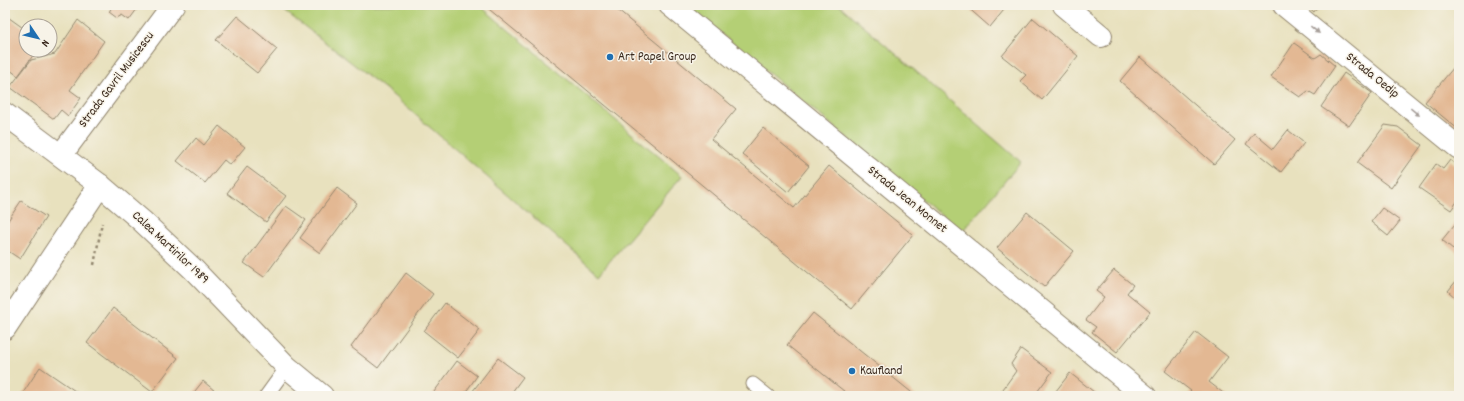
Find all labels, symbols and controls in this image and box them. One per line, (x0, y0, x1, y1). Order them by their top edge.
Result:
north arrow (18, 18, 58, 58)
one-way arrow (1309, 25, 1320, 34)
street label: Strada Gavril Musicescu (74, 28, 160, 132)
text: N (36, 36, 53, 50)
place label: Art Papel Group (618, 48, 696, 67)
street label: Strada Oedip (1341, 48, 1403, 104)
marker: Art Papel Group (605, 52, 615, 62)
one-way arrow (1410, 108, 1421, 116)
street label: Strada Jean Monnet (863, 162, 951, 238)
street label: Calea Martirilor 1989 (127, 207, 213, 289)
place label: Kaufland (860, 362, 902, 381)
marker: Kaufland (847, 366, 857, 376)

